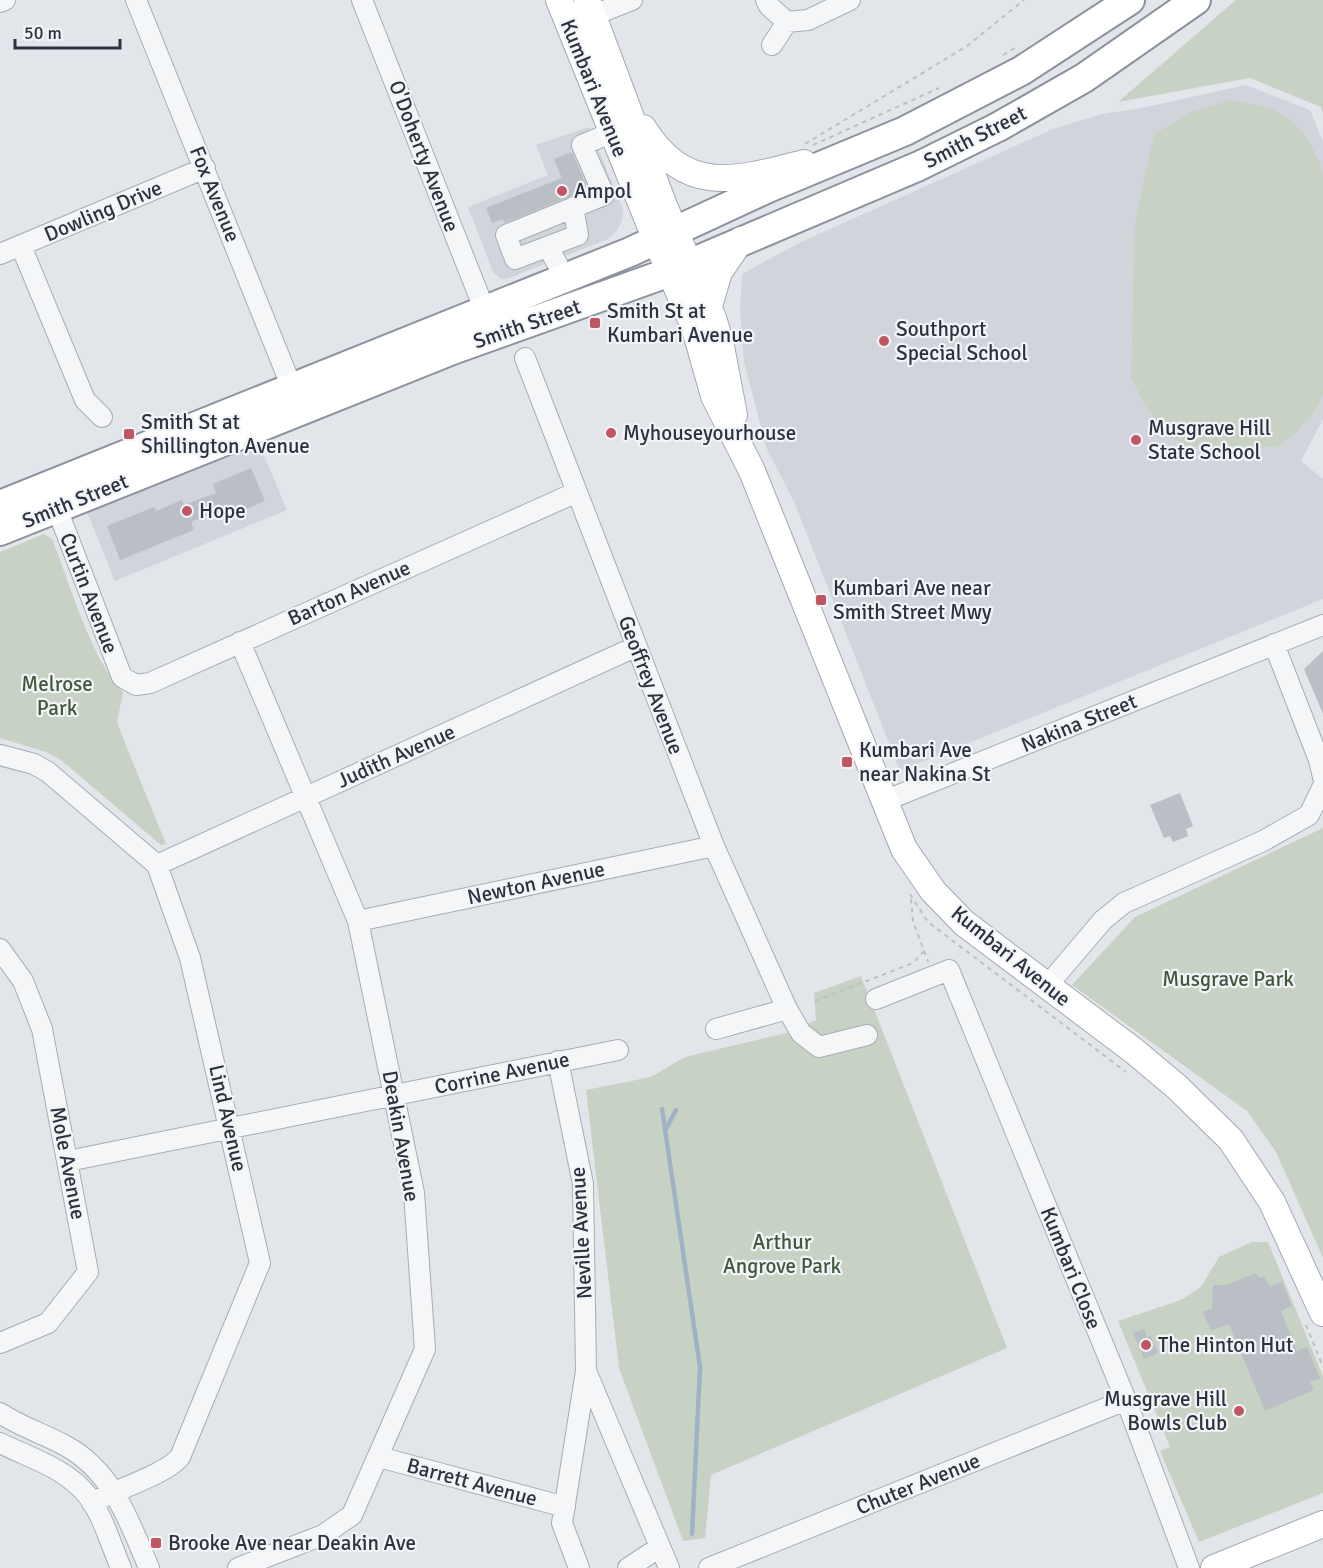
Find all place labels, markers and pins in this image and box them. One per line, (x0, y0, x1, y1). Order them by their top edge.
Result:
place label: Ampol (574, 178, 632, 204)
marker: Ampol (555, 184, 569, 198)
place label: Smith St at Kumbari Avenue (607, 298, 753, 348)
marker: Smith St at Kumbari Avenue (588, 316, 602, 330)
place label: Southport Special School (896, 316, 1028, 366)
marker: Southport Special School (877, 334, 891, 348)
place label: Smith St at Shillington Avenue (141, 409, 310, 459)
place label: Musgrave Hill State School (1148, 415, 1271, 465)
place label: Myhouseyourhouse (623, 420, 796, 446)
marker: Myhouseyourhouse (604, 426, 618, 440)
marker: Smith St at Shillington Avenue (122, 427, 136, 441)
marker: Musgrave Hill State School (1129, 433, 1143, 447)
place label: Hope (199, 498, 246, 524)
marker: Hope (180, 504, 194, 518)
place label: Kumbari Ave near Smith Street Mwy (833, 575, 992, 625)
marker: Kumbari Ave near Smith Street Mwy (814, 593, 828, 607)
place label: Kumbari Ave near Nakina St (859, 737, 991, 787)
marker: Kumbari Ave near Nakina St (840, 755, 854, 769)
place label: The Hinton Hut (1158, 1332, 1293, 1358)
marker: The Hinton Hut (1139, 1338, 1153, 1352)
place label: Musgrave Hill Bowls Club (1104, 1386, 1227, 1436)
marker: Musgrave Hill Bowls Club (1232, 1404, 1246, 1418)
place label: Brooke Ave near Deakin Ave (168, 1530, 416, 1556)
marker: Brooke Ave near Deakin Ave (149, 1536, 163, 1550)

